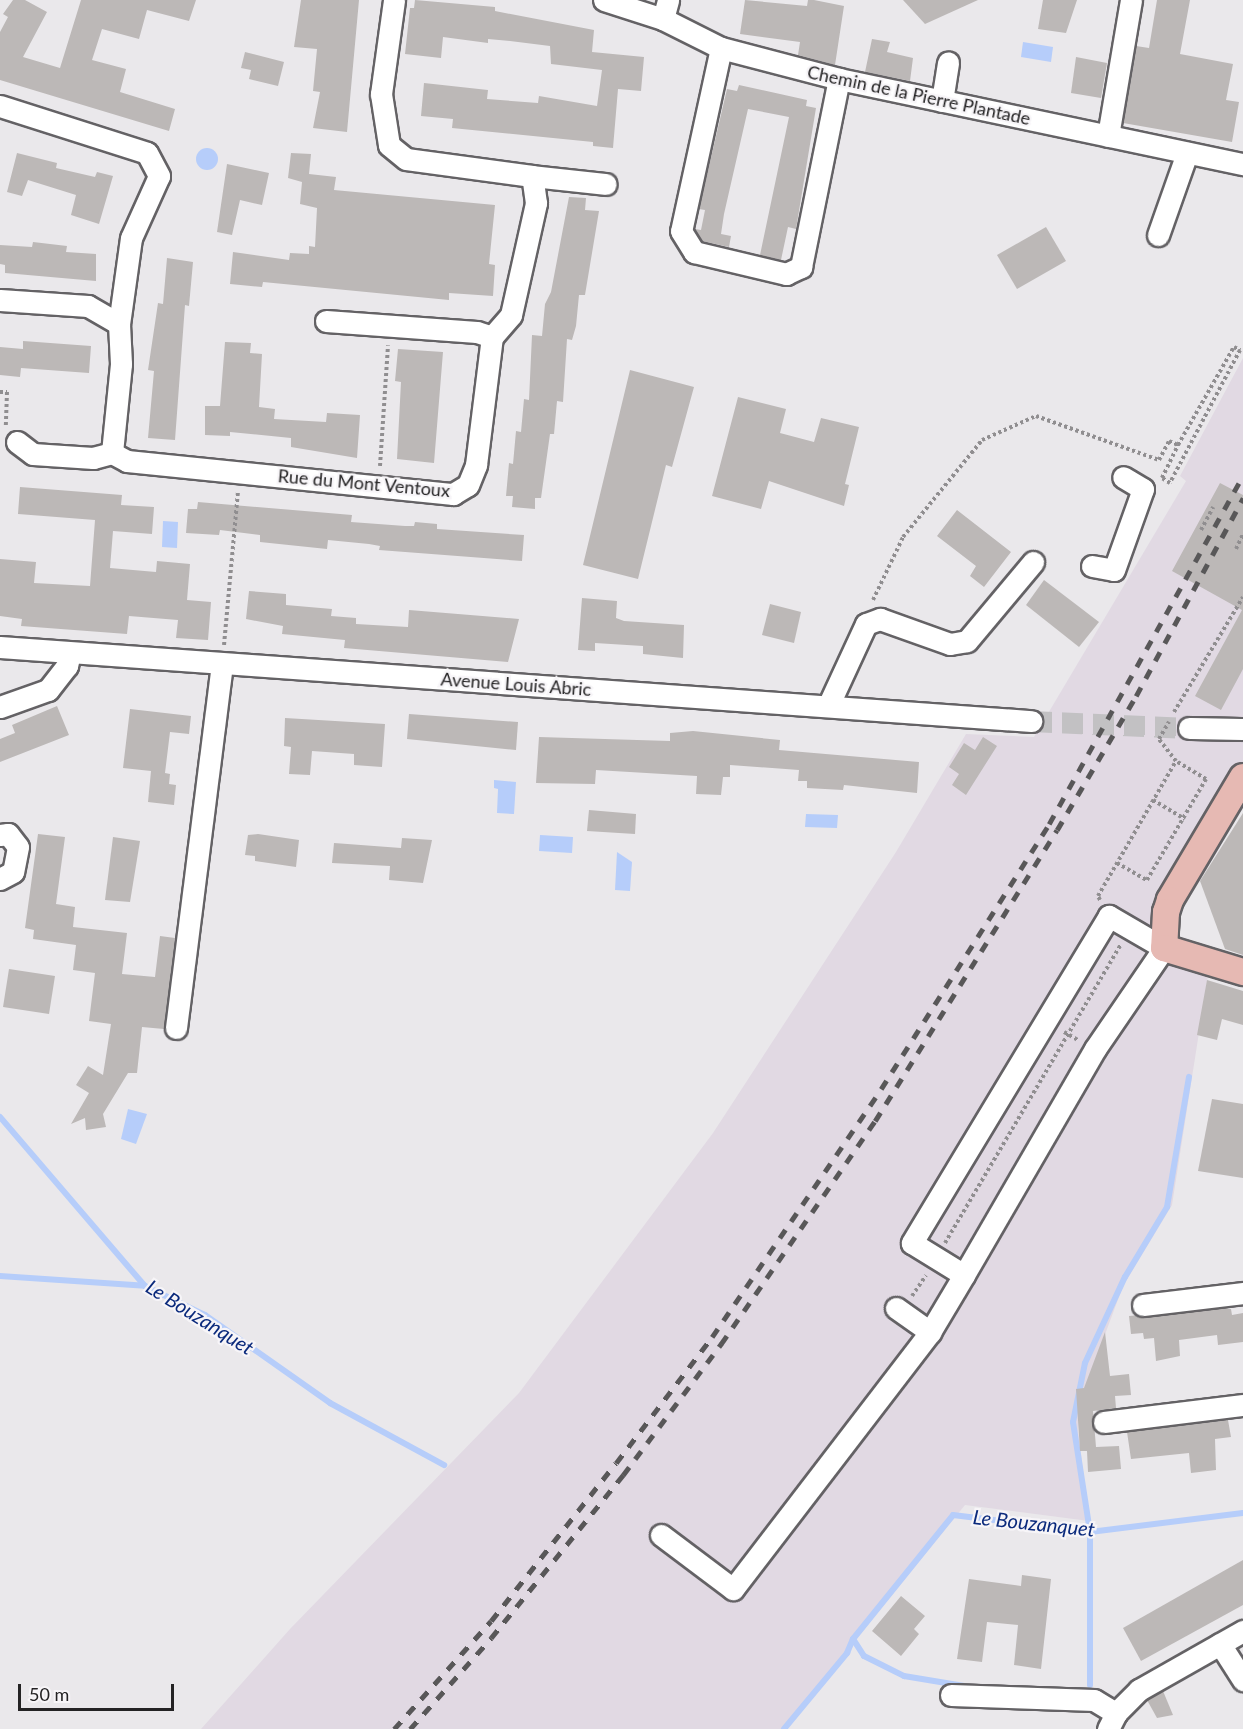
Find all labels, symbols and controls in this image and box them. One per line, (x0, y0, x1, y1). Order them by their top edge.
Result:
street label: Chemin de la Pierre Plantade (805, 61, 1033, 129)
street label: Rue du Mont Ventoux (277, 465, 451, 501)
street label: Avenue Louis Abric (440, 668, 592, 700)
water label: Le Bouzanquet (142, 1274, 258, 1360)
water label: Le Bouzanquet (972, 1505, 1096, 1541)
scale bar (21, 1672, 177, 1710)
text: 50 m (29, 1683, 69, 1705)

